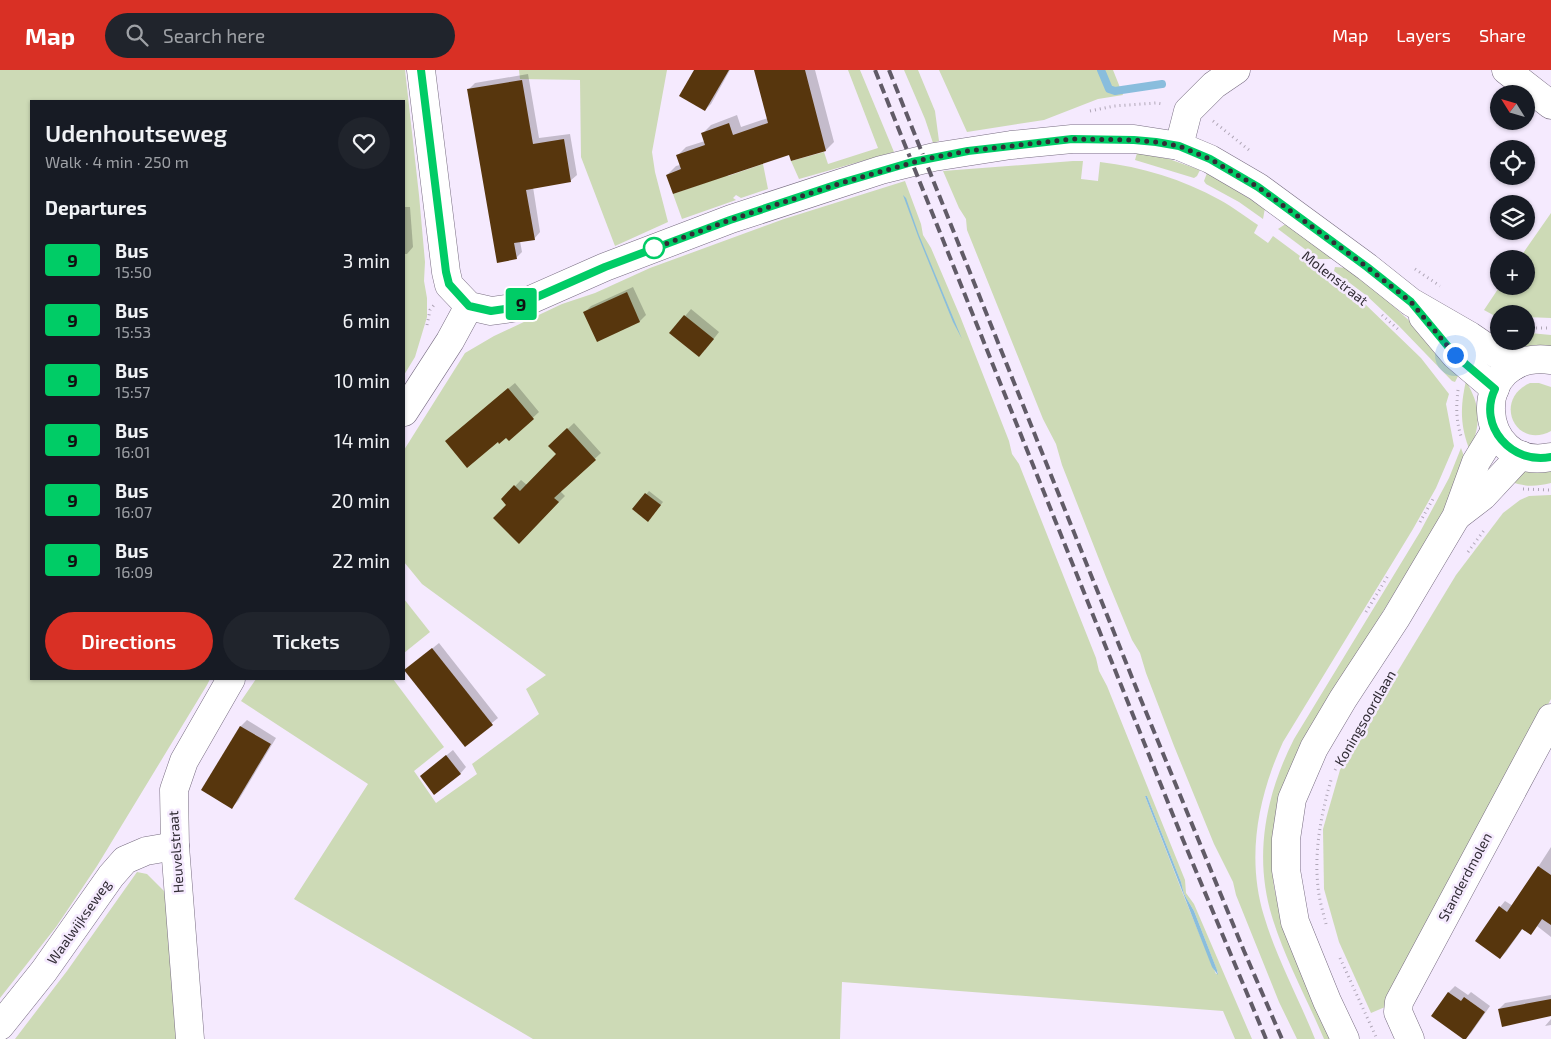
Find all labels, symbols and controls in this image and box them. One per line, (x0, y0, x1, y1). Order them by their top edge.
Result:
search box (105, 13, 455, 58)
text: Map (25, 21, 75, 50)
icon: search (123, 21, 151, 49)
text: Search here (163, 24, 265, 47)
text: Map (1332, 24, 1368, 46)
text: Layers (1396, 24, 1451, 46)
text: Share (1479, 24, 1526, 46)
north arrow (1490, 85, 1535, 130)
map controls (1490, 85, 1535, 350)
button: heart (338, 117, 390, 169)
text: Udenhoutseweg (45, 118, 227, 147)
button: locate (1490, 140, 1535, 185)
text: Walk · 4 min · 250 m (45, 152, 189, 171)
button: layers (1490, 195, 1535, 240)
text: Departures (45, 196, 147, 219)
unlabelled marker (643, 237, 665, 259)
text: Bus (115, 239, 149, 262)
street label: Molenstraat (1299, 247, 1372, 309)
text: 9 (67, 249, 78, 271)
text: 3 min (343, 249, 390, 272)
button: + (1490, 250, 1535, 295)
text: 15:50 (115, 262, 152, 281)
line badge: 9 (505, 288, 537, 320)
text: 9 (516, 293, 526, 315)
text: Bus (115, 299, 149, 322)
button: − (1490, 305, 1535, 350)
text: 9 (67, 309, 78, 331)
text: 6 min (342, 309, 390, 332)
text: 15:53 (115, 322, 151, 341)
your location (1443, 343, 1468, 368)
text: Bus (115, 359, 149, 382)
text: 9 (67, 369, 78, 391)
text: 10 min (334, 369, 390, 392)
text: 15:57 (115, 382, 151, 401)
text: Bus (115, 419, 149, 442)
text: 9 (67, 429, 78, 451)
text: 14 min (334, 429, 390, 452)
text: 16:01 (115, 442, 150, 461)
text: Bus (115, 479, 149, 502)
text: 9 (67, 489, 78, 511)
text: 20 min (331, 489, 390, 512)
text: 16:07 (115, 502, 152, 521)
text: Bus (115, 539, 149, 562)
text: 9 (67, 549, 78, 571)
text: 22 min (332, 549, 390, 572)
text: 16:09 (115, 562, 153, 581)
button: Directions (45, 612, 213, 670)
button: Tickets (223, 612, 390, 670)
street label: Koningsoordlaan (1330, 667, 1399, 769)
street label: Heuvelstraat (164, 810, 187, 894)
street label: Standerdmolen (1434, 830, 1495, 924)
street label: Waalwijkseweg (43, 876, 114, 967)

